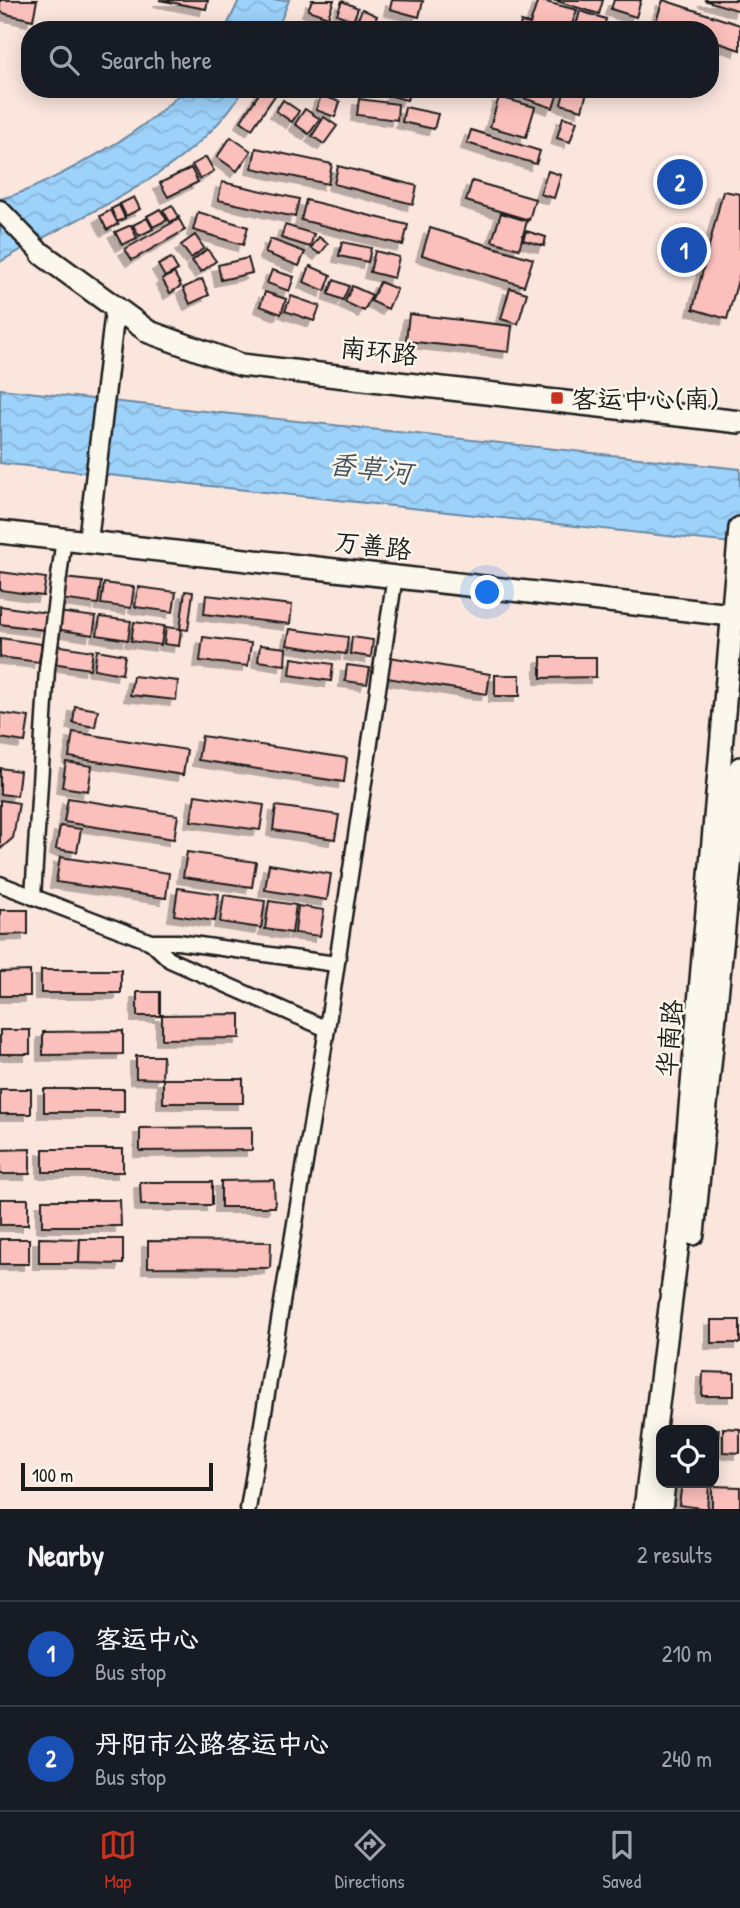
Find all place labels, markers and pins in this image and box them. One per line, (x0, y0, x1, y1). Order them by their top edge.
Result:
pin: 2 (657, 156, 703, 208)
pin: 1 (661, 224, 707, 276)
place label: 客运中心(南) (571, 381, 719, 416)
marker: 客运中心(南) (549, 390, 565, 406)

